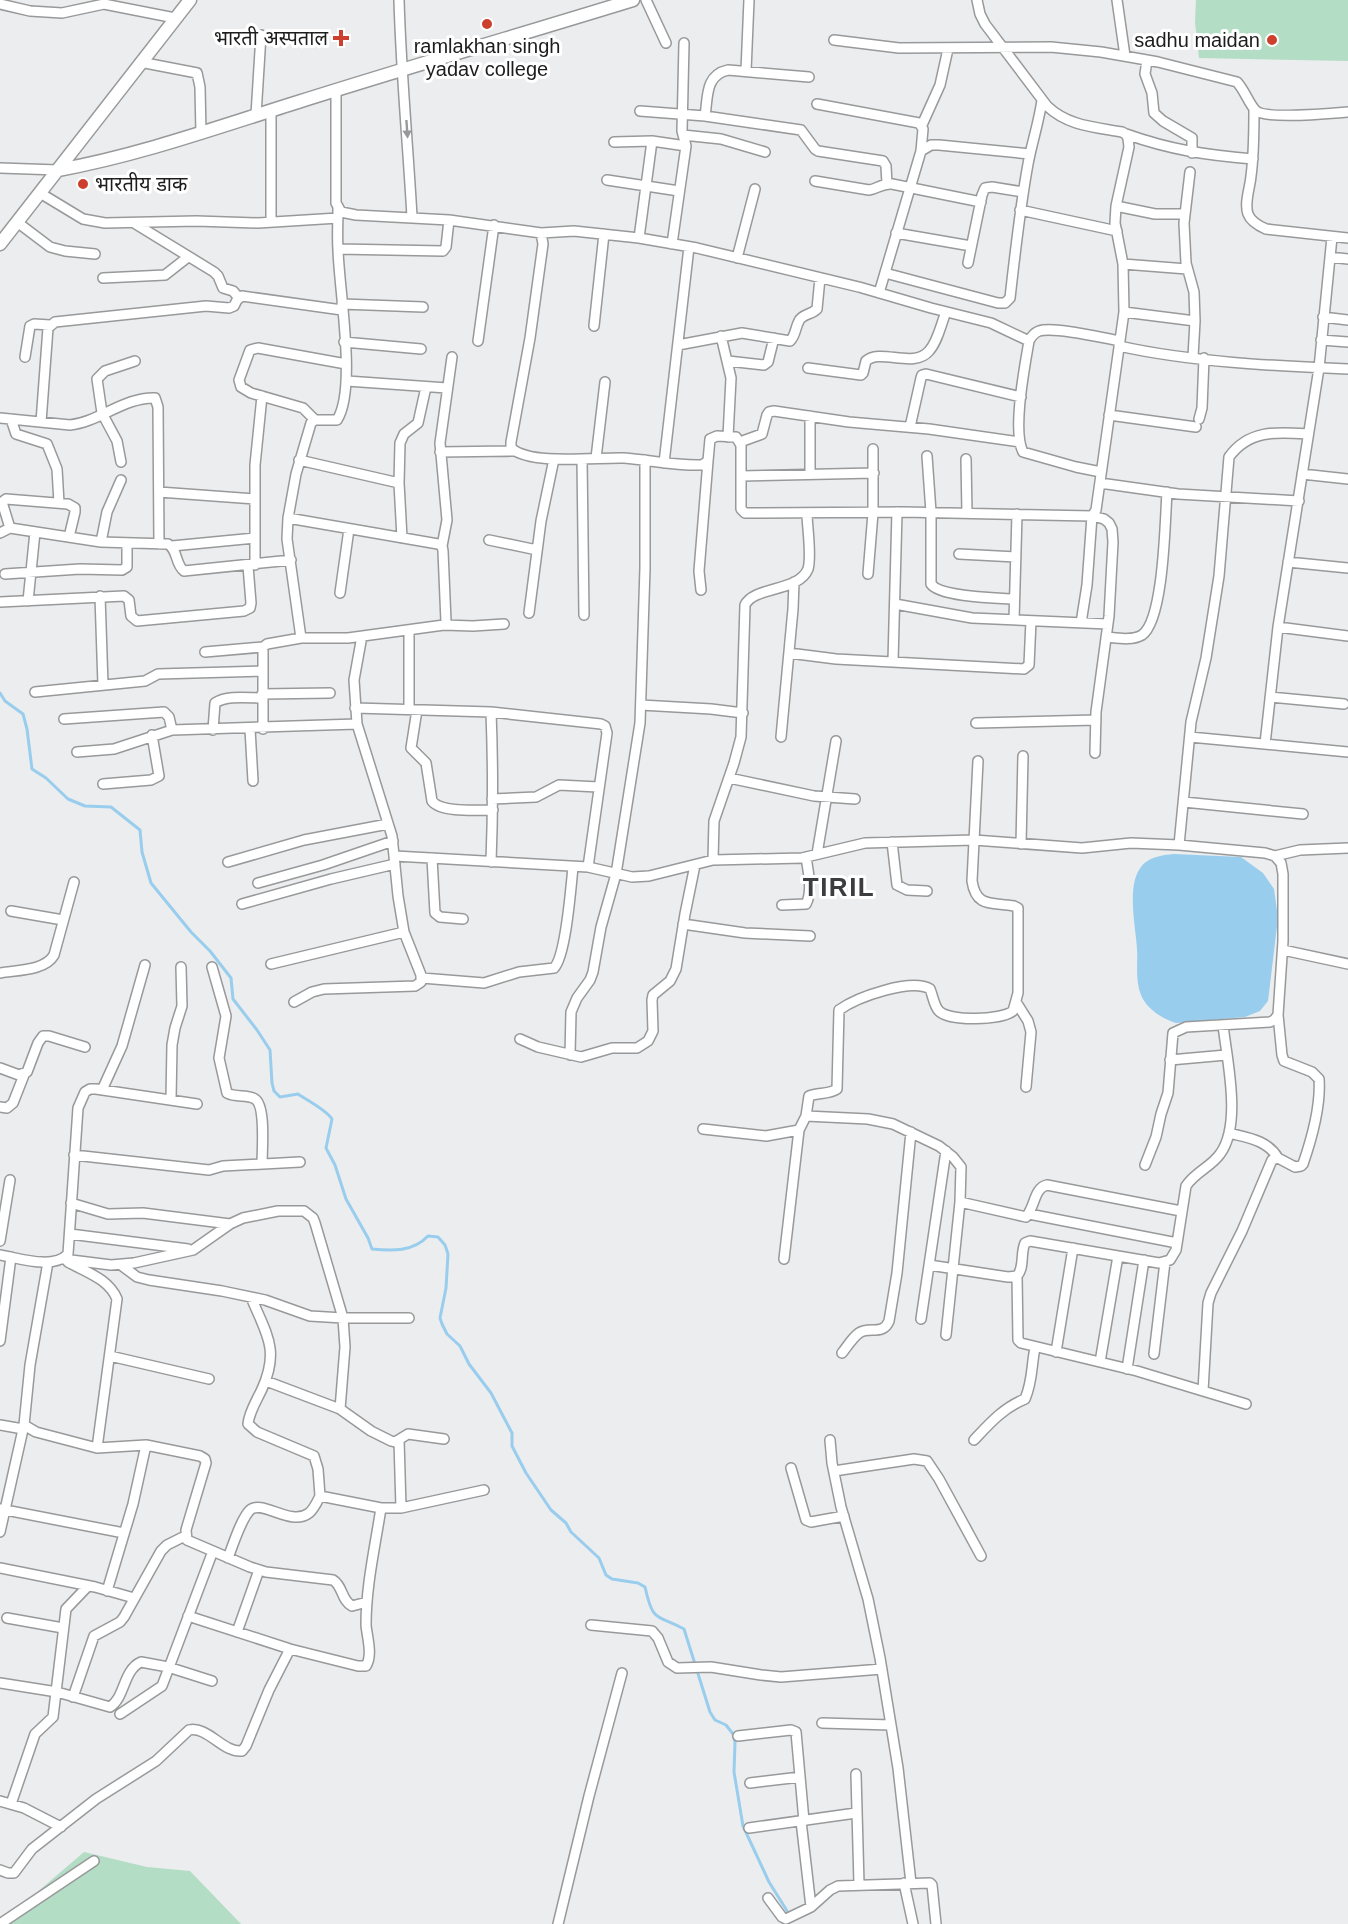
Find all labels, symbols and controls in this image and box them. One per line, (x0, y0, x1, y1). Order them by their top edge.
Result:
marker: ramlakhan singh yadav college (480, 17, 494, 31)
place label: भारती अस्पताल (214, 26, 328, 49)
marker: भारती अस्पताल (332, 29, 350, 47)
place label: sadhu maidan (1134, 29, 1260, 51)
marker: sadhu maidan (1265, 33, 1279, 47)
place label: ramlakhan singh yadav college (414, 35, 560, 80)
one-way arrow (403, 120, 412, 139)
place label: भारतीय डाक (95, 172, 188, 195)
marker: भारतीय डाक (76, 177, 90, 191)
district label: TIRIL (803, 872, 875, 902)

